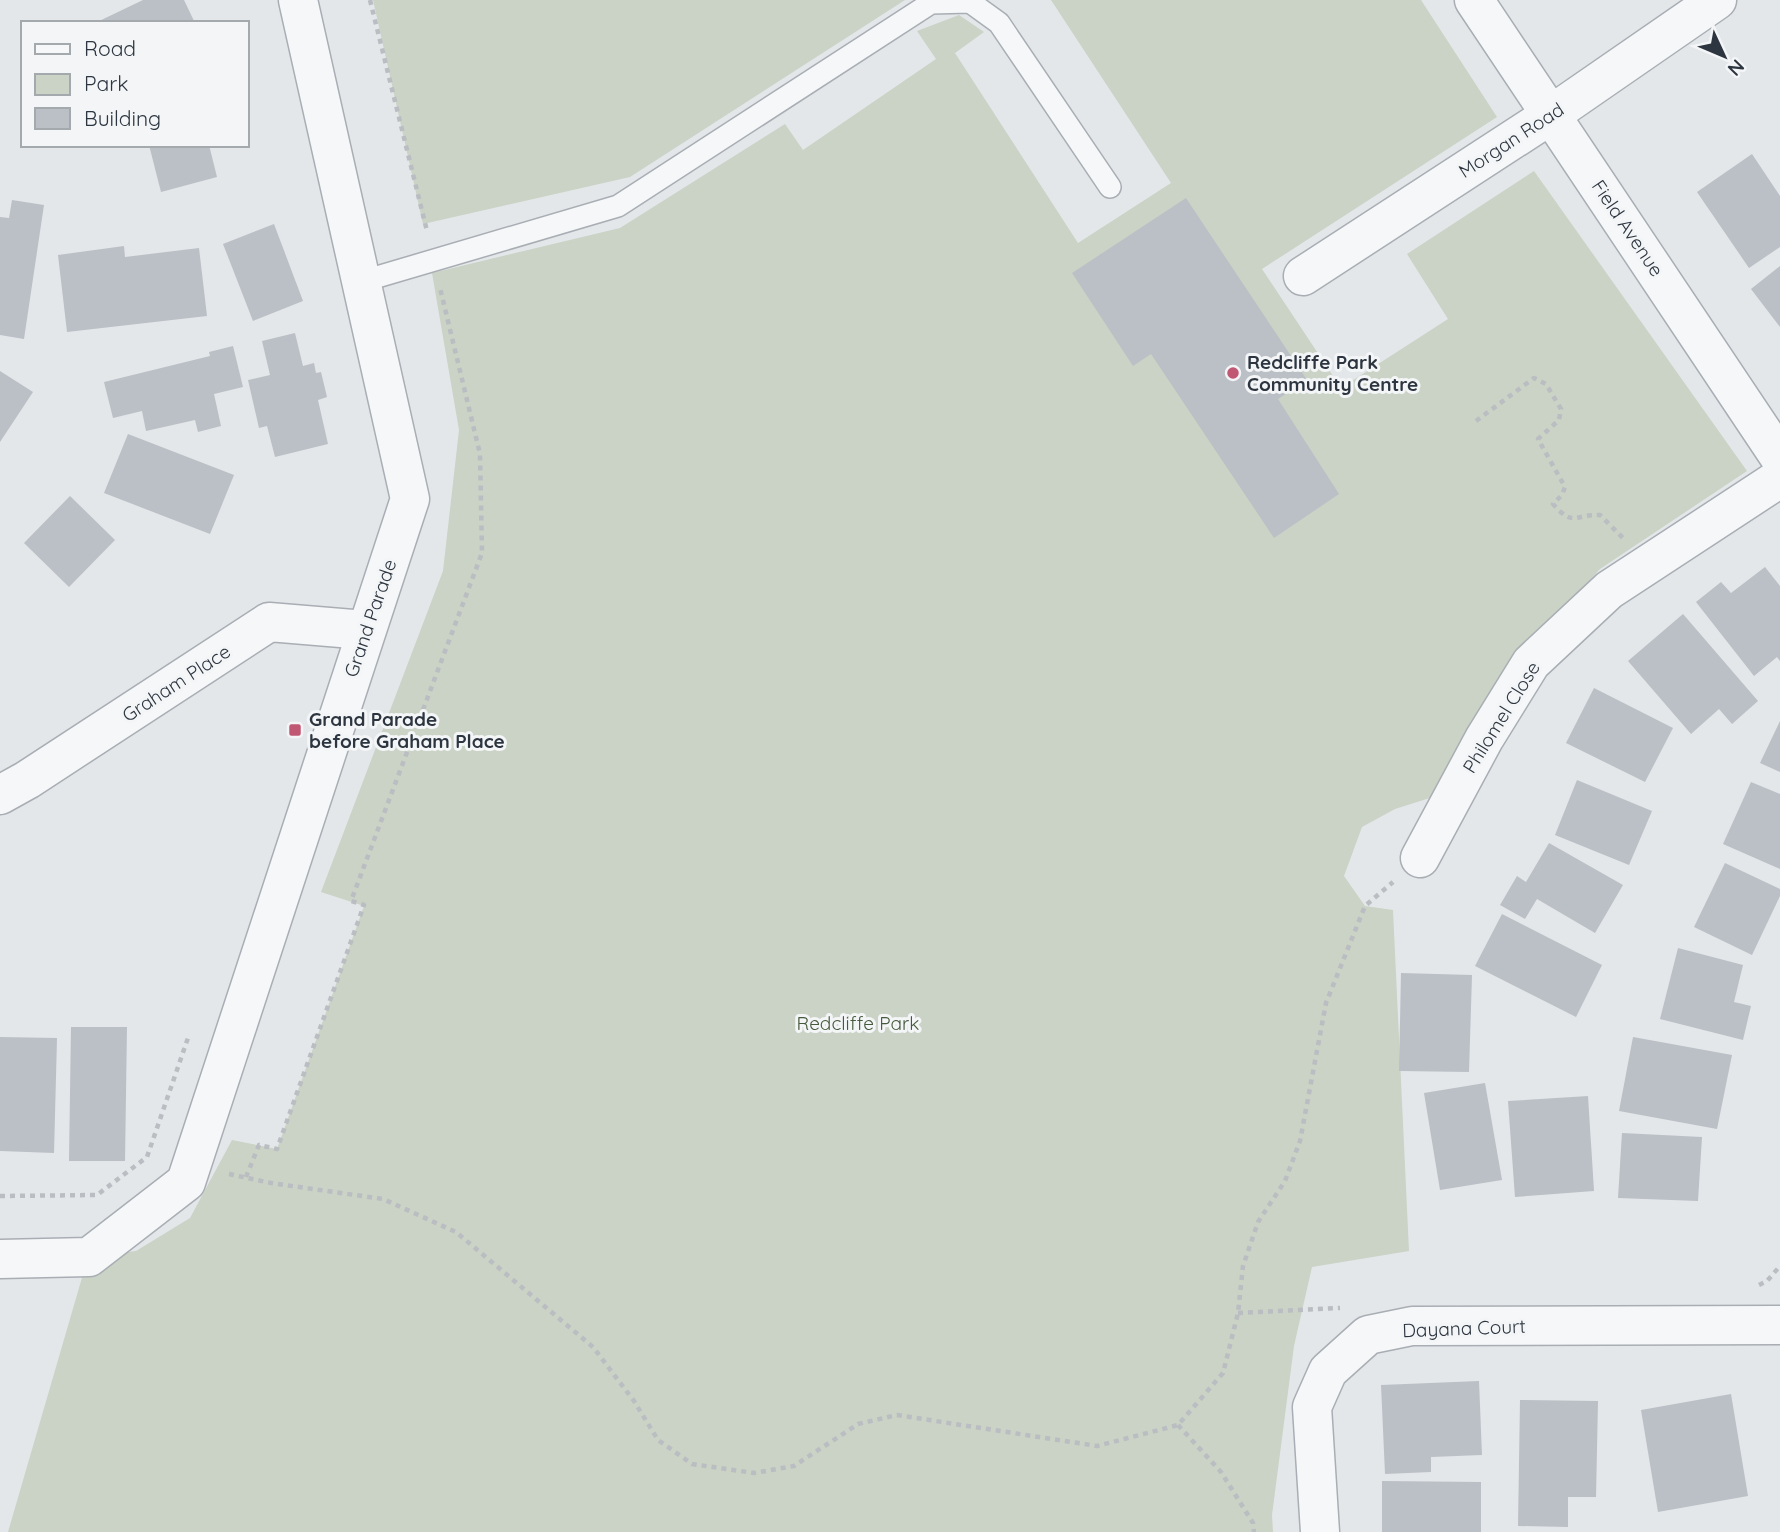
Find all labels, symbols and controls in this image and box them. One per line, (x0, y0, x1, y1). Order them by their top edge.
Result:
legend (21, 21, 248, 147)
north arrow (1689, 21, 1759, 91)
text: Road (84, 35, 136, 61)
text: N (1723, 54, 1750, 81)
text: Park (84, 70, 128, 96)
street label: Morgan Road (1454, 97, 1568, 183)
text: Building (84, 105, 161, 131)
street label: Field Avenue (1587, 175, 1669, 281)
place label: Redcliffe Park Community Centre (1247, 350, 1418, 396)
marker: Redcliffe Park Community Centre (1225, 365, 1241, 381)
street label: Grand Parade (339, 556, 401, 680)
street label: Graham Place (117, 639, 235, 727)
street label: Philomel Close (1457, 657, 1545, 777)
place label: Grand Parade before Graham Place (309, 707, 505, 753)
marker: Grand Parade before Graham Place (287, 722, 303, 738)
park label: Redcliffe Park (797, 1011, 920, 1035)
street label: Dayana Court (1402, 1314, 1526, 1342)

